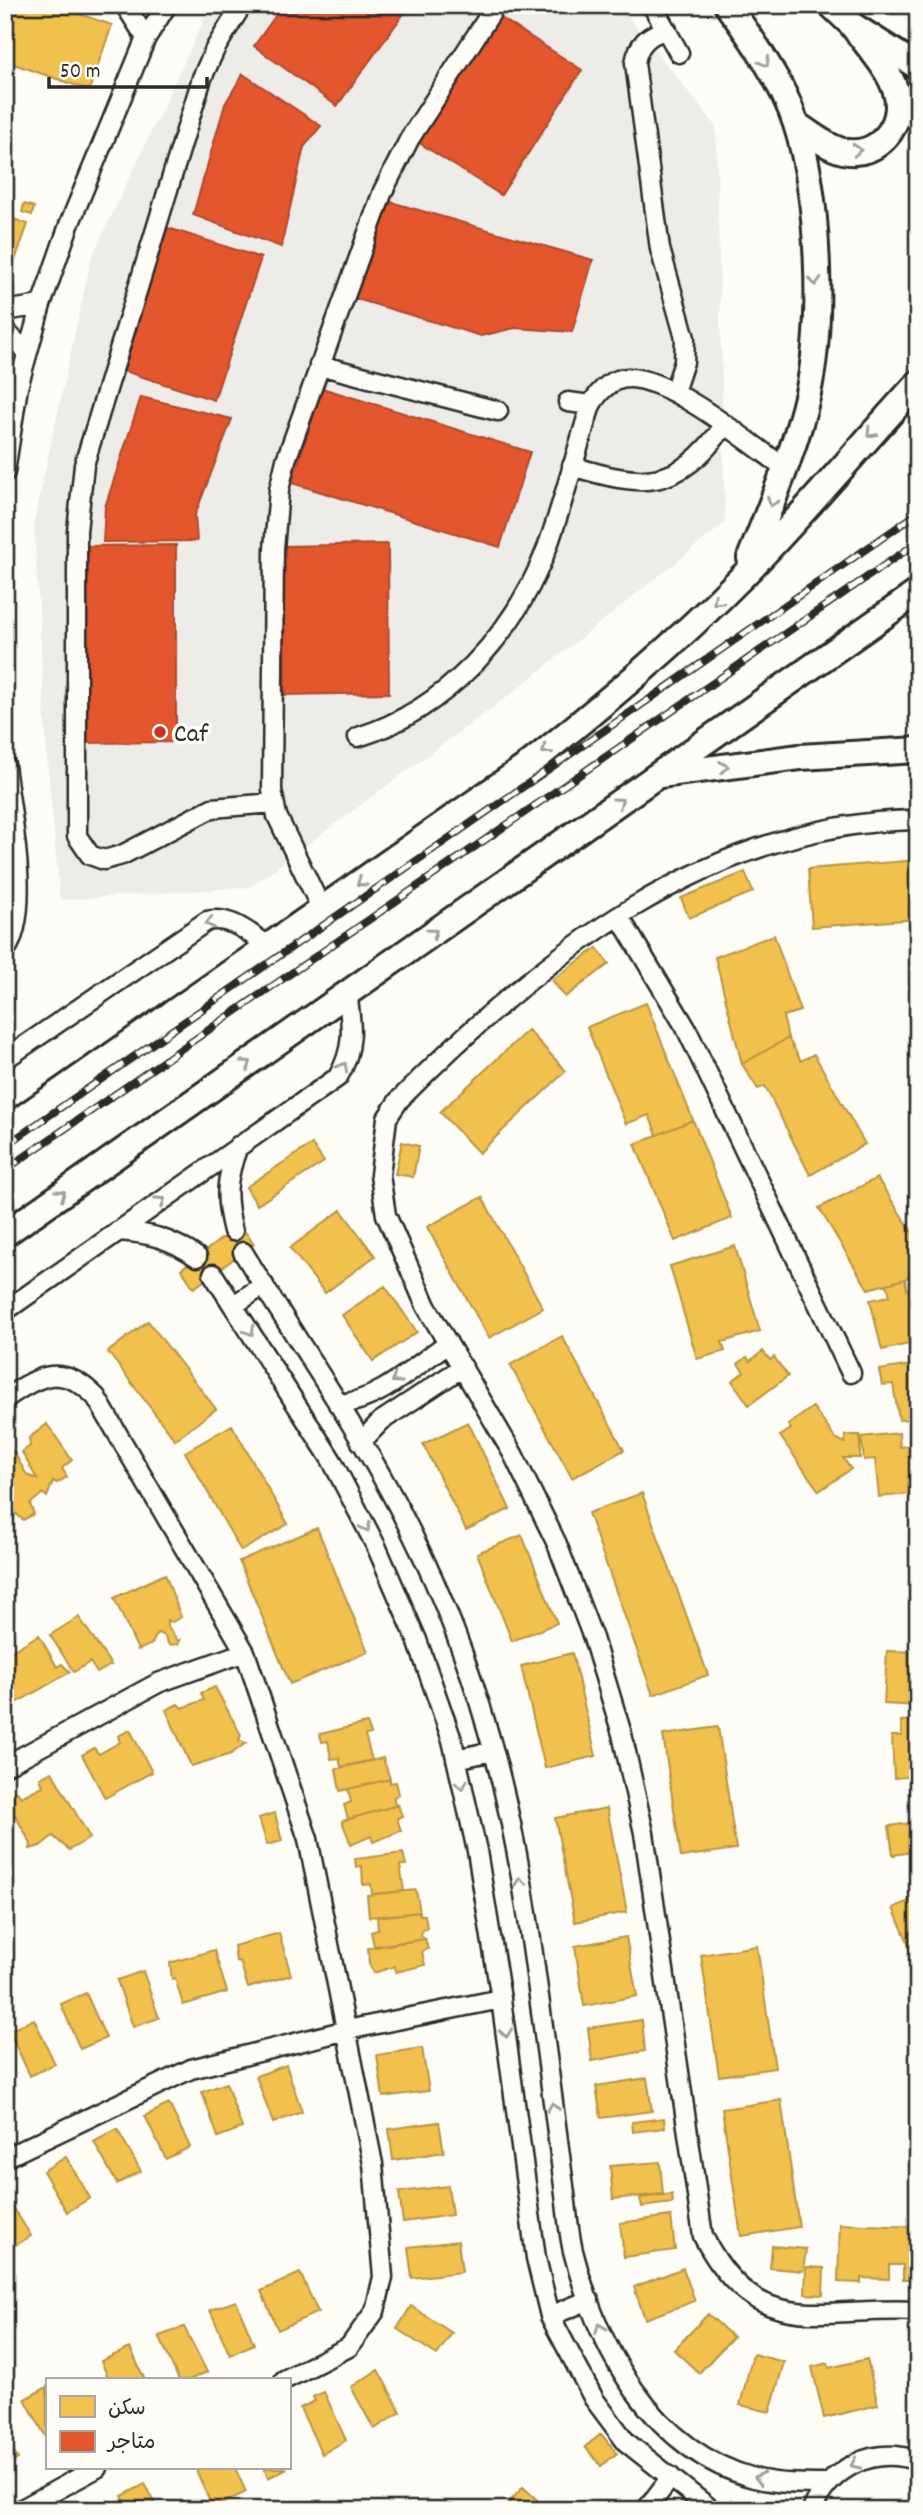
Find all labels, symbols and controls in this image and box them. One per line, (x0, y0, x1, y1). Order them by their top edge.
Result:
scale bar (49, 46, 206, 90)
one-way arrow (756, 55, 769, 68)
text: 50 m (60, 58, 100, 88)
one-way arrow (852, 143, 863, 158)
one-way arrow (808, 275, 823, 286)
one-way arrow (867, 425, 880, 438)
one-way arrow (767, 495, 781, 507)
one-way arrow (713, 592, 726, 605)
place label: Caf (174, 717, 209, 754)
marker: Caf (152, 724, 168, 740)
one-way arrow (542, 742, 555, 754)
one-way arrow (718, 760, 730, 775)
one-way arrow (611, 798, 624, 810)
one-way arrow (356, 874, 369, 886)
one-way arrow (204, 915, 216, 929)
one-way arrow (425, 929, 438, 941)
one-way arrow (239, 1060, 252, 1072)
one-way arrow (335, 1061, 348, 1074)
one-way arrow (53, 1190, 66, 1202)
one-way arrow (153, 1197, 166, 1209)
one-way arrow (242, 1323, 255, 1336)
one-way arrow (391, 1371, 404, 1383)
one-way arrow (357, 1519, 371, 1532)
one-way arrow (454, 1779, 468, 1791)
one-way arrow (513, 1876, 528, 1887)
one-way arrow (498, 2027, 513, 2039)
one-way arrow (546, 2101, 561, 2112)
one-way arrow (595, 2323, 609, 2335)
legend (46, 2378, 290, 2470)
text: سكن (108, 2395, 146, 2425)
text: متاجر (106, 2429, 155, 2459)
one-way arrow (850, 2456, 862, 2470)
one-way arrow (753, 2471, 765, 2486)

